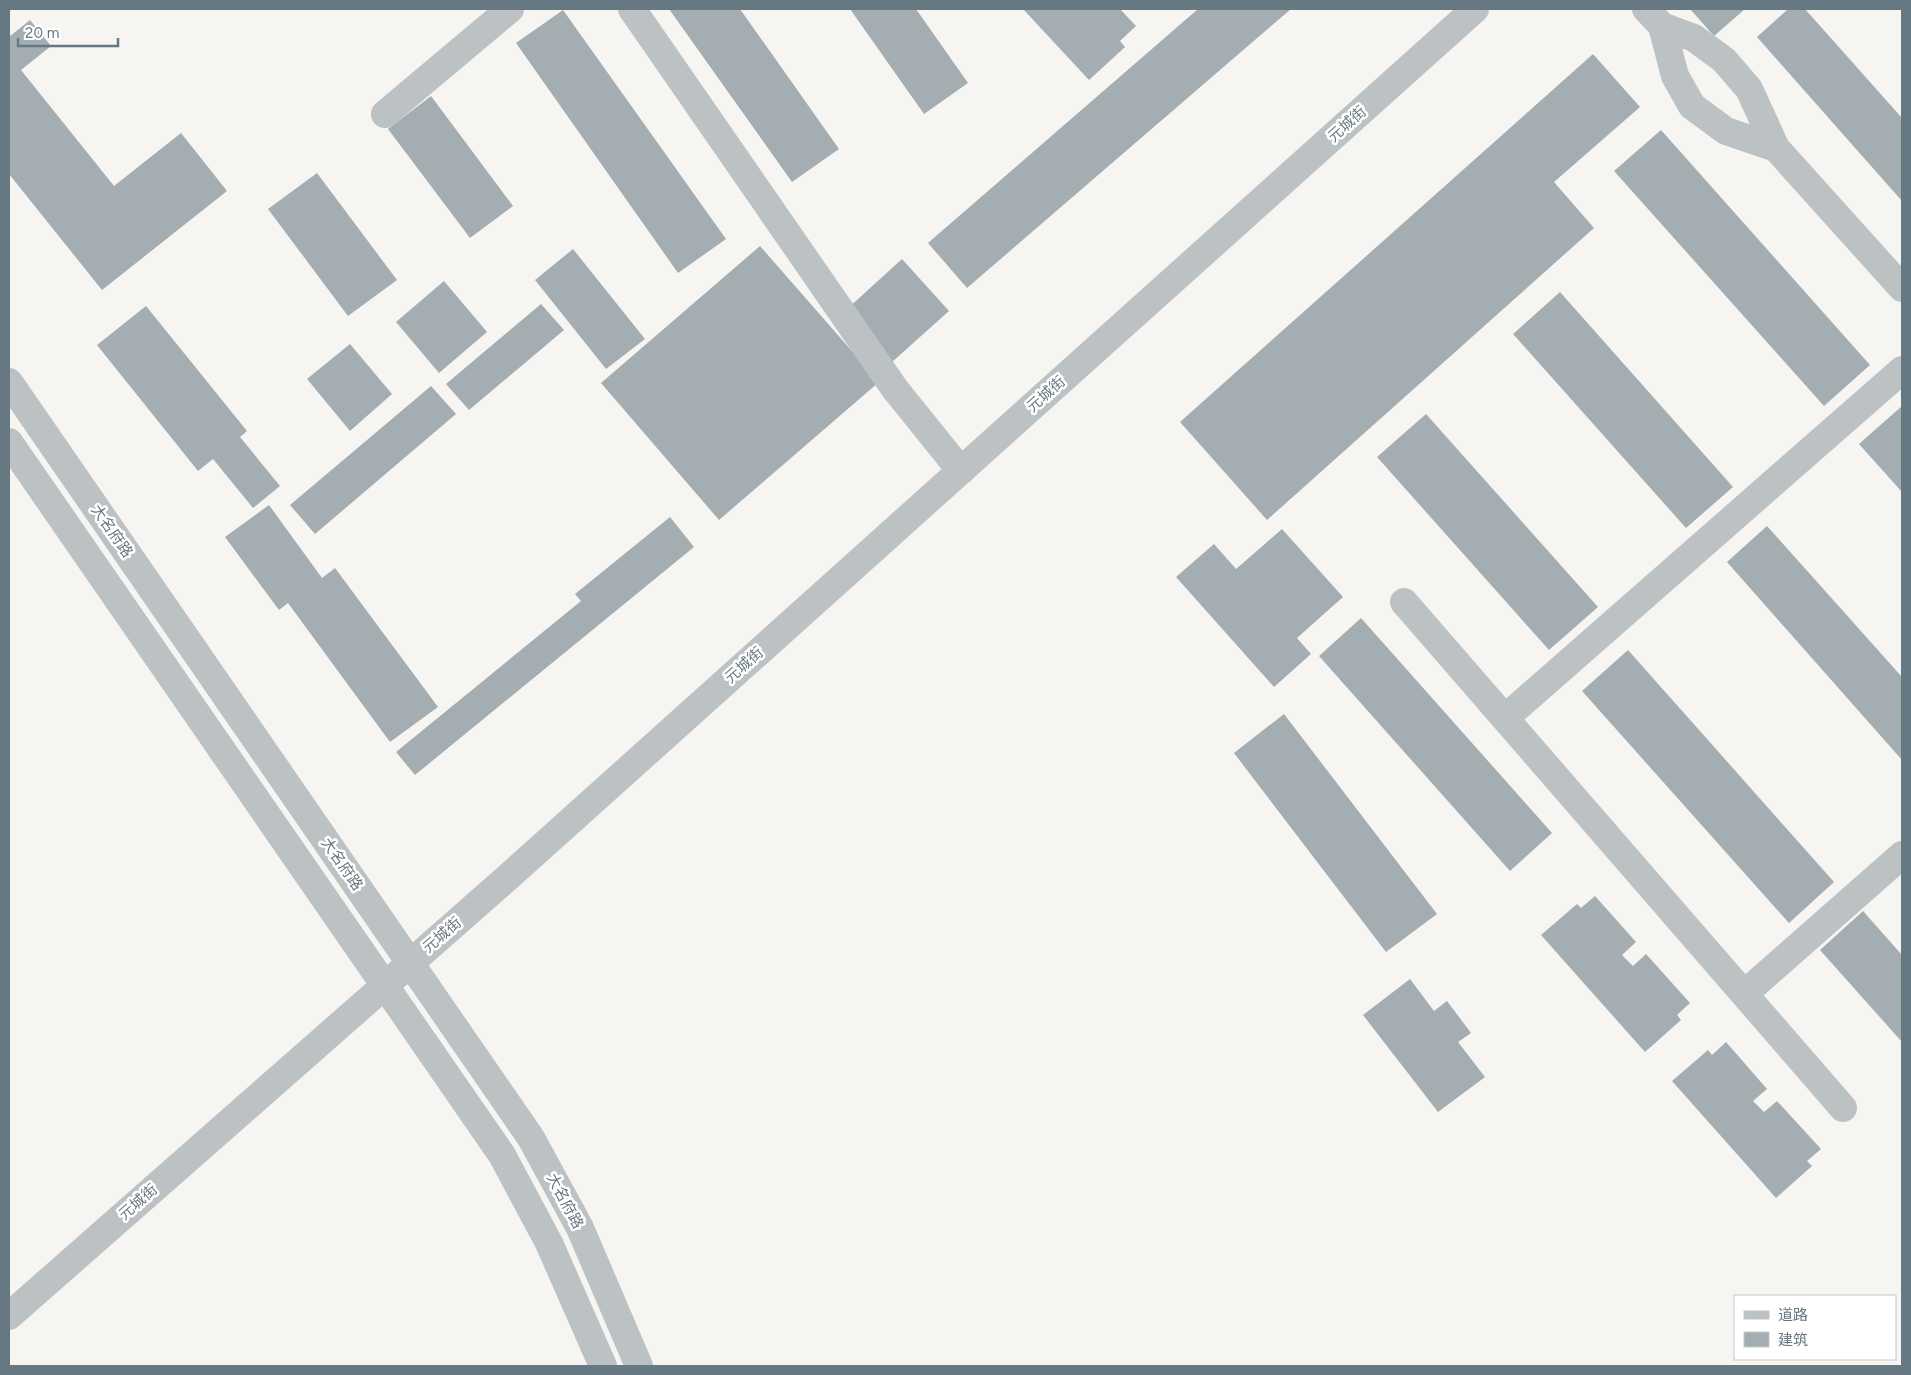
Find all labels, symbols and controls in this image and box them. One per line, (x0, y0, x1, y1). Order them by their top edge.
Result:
scale bar (18, 15, 118, 47)
text: 20 m (25, 24, 59, 42)
street label: 元城街 (1324, 102, 1370, 146)
street label: 元城街 (1023, 372, 1069, 416)
street label: 大名府路 (87, 501, 137, 561)
street label: 元城街 (721, 643, 767, 687)
street label: 大名府路 (317, 834, 367, 894)
street label: 元城街 (419, 913, 465, 957)
street label: 大名府路 (543, 1170, 587, 1232)
street label: 元城街 (115, 1180, 161, 1224)
legend (1734, 1295, 1896, 1360)
text: 道路 (1778, 1306, 1808, 1324)
text: 建筑 (1778, 1331, 1808, 1349)

